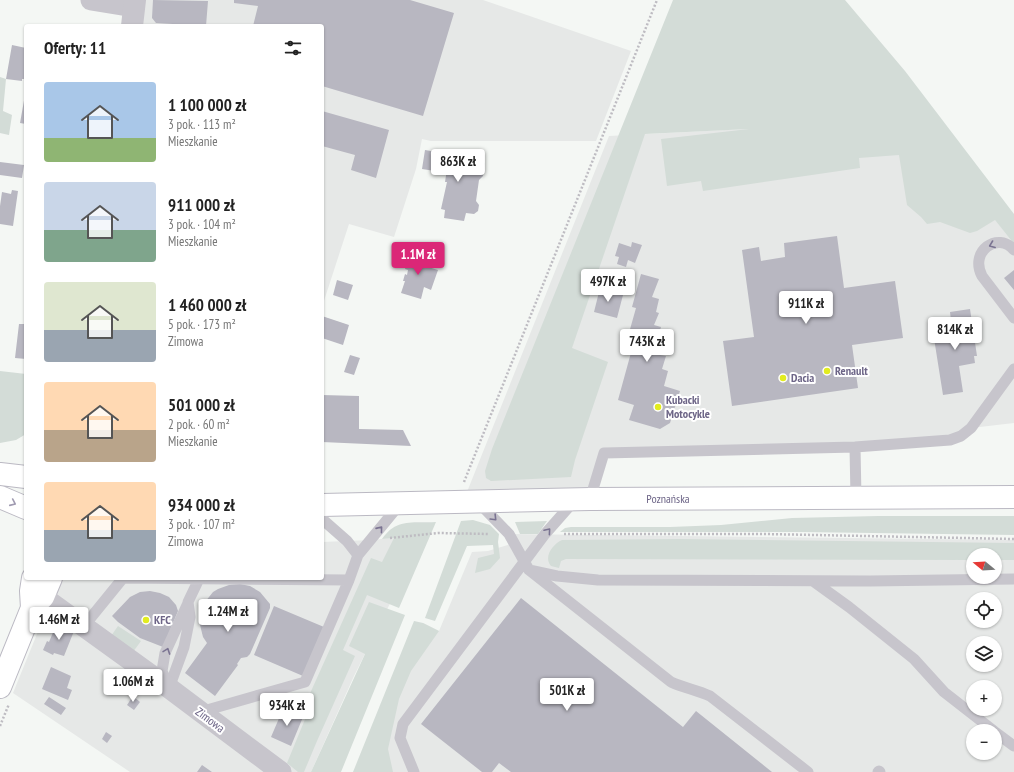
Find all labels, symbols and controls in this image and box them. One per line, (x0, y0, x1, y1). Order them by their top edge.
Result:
text: Oferty: 11 (44, 37, 106, 59)
icon: filters (282, 37, 304, 59)
text: 1 100 000 zł (168, 94, 246, 116)
icon: home (76, 98, 124, 146)
text: 3 pok. · 113 m² (168, 116, 236, 133)
text: Mieszkanie (168, 133, 218, 150)
pin: 863K zł (421, 149, 495, 183)
text: 863K zł (440, 153, 476, 170)
text: 911 000 zł (168, 194, 235, 216)
icon: home (76, 198, 124, 246)
text: 3 pok. · 104 m² (168, 216, 236, 233)
text: Mieszkanie (168, 233, 218, 250)
one-way arrow (988, 241, 995, 249)
pin: 1.1M zł (381, 242, 455, 276)
text: 1.1M zł (401, 246, 435, 263)
pin: 497K zł (571, 269, 645, 303)
text: 497K zł (590, 273, 626, 290)
pin: 911K zł (769, 291, 843, 325)
text: 1 460 000 zł (168, 294, 246, 316)
text: 911K zł (788, 295, 824, 312)
icon: home (76, 298, 124, 346)
text: 5 pok. · 173 m² (168, 316, 236, 333)
pin: 814K zł (918, 317, 992, 351)
text: 814K zł (937, 321, 973, 338)
pin: 743K zł (610, 329, 684, 363)
text: Zimowa (168, 333, 203, 350)
text: 743K zł (629, 333, 665, 350)
place label: Renault (835, 363, 868, 378)
marker: Renault (822, 366, 832, 376)
place label: Dacia (791, 370, 814, 385)
marker: Dacia (778, 373, 788, 383)
place label: Kubacki Motocykle (666, 392, 710, 421)
text: 501 000 zł (168, 394, 235, 416)
icon: home (76, 398, 124, 446)
marker: Kubacki Motocykle (653, 402, 663, 412)
text: 2 pok. · 60 m² (168, 416, 230, 433)
text: Mieszkanie (168, 433, 218, 450)
street label: Poznańska (646, 491, 690, 506)
text: 934 000 zł (168, 494, 235, 516)
one-way arrow (9, 498, 16, 506)
icon: home (76, 498, 124, 546)
one-way arrow (489, 513, 497, 521)
text: 3 pok. · 107 m² (168, 516, 235, 533)
one-way arrow (375, 527, 382, 534)
one-way arrow (544, 528, 551, 535)
text: Zimowa (168, 533, 203, 550)
north arrow (966, 548, 1002, 584)
map controls (966, 548, 1002, 760)
button: locate (966, 592, 1002, 628)
pin: 1.24M zł (187, 599, 269, 633)
text: 1.24M zł (207, 603, 249, 620)
pin: 1.46M zł (18, 607, 100, 641)
text: 1.46M zł (38, 611, 80, 628)
place label: KFC (154, 612, 171, 627)
marker: KFC (141, 615, 151, 625)
button: layers (966, 636, 1002, 672)
one-way arrow (162, 648, 171, 655)
pin: 1.06M zł (92, 669, 174, 703)
text: 1.06M zł (112, 673, 154, 690)
pin: 501K zł (530, 678, 604, 712)
button: + (966, 680, 1002, 716)
text: 501K zł (549, 682, 585, 699)
pin: 934K zł (250, 693, 324, 727)
text: 934K zł (269, 697, 305, 714)
street label: Zimowa (193, 704, 228, 736)
button: − (966, 724, 1002, 760)

